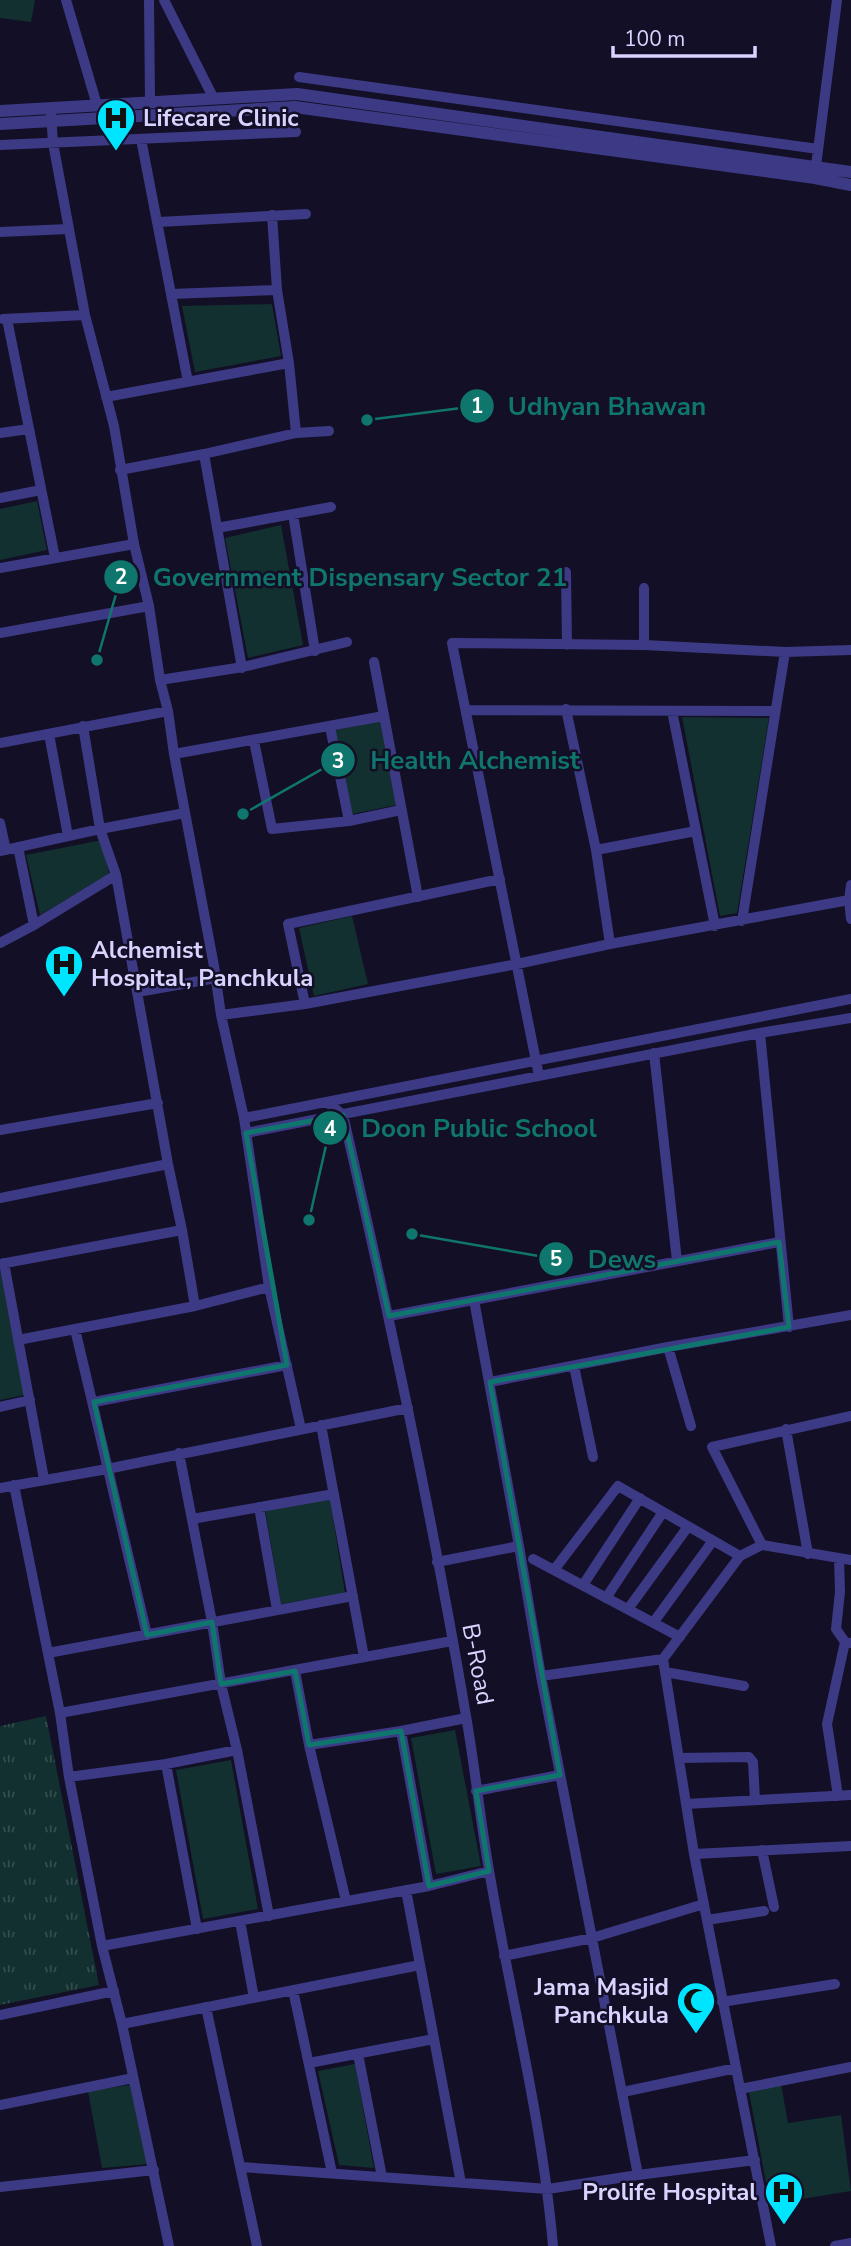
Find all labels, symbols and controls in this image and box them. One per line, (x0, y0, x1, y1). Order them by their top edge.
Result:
scale bar (613, 14, 755, 58)
text: 100 m (624, 25, 685, 53)
hospital icon: Lifecare Clinic (95, 97, 137, 152)
place label: Lifecare Clinic (143, 102, 299, 134)
callout: Udhyan Bhawan (459, 382, 721, 429)
text: Udhyan Bhawan (508, 389, 706, 424)
text: 1 (471, 392, 483, 420)
callout: Government Dispensary Sector 21 (104, 553, 581, 600)
text: Government Dispensary Sector 21 (153, 560, 567, 595)
text: 2 (115, 563, 127, 591)
callout: Health Alchemist (321, 737, 593, 784)
text: Health Alchemist (370, 743, 581, 778)
text: 3 (332, 747, 344, 775)
place label: Alchemist Hospital, Panchkula (91, 934, 313, 994)
hospital icon: Alchemist Hospital, Panchkula (43, 943, 85, 998)
callout: Doon Public School (312, 1105, 611, 1152)
text: Doon Public School (361, 1111, 598, 1146)
text: 4 (324, 1115, 337, 1143)
callout: Dews (539, 1235, 670, 1282)
text: Dews (588, 1242, 656, 1277)
text: 5 (550, 1245, 562, 1273)
street label: B-Road (454, 1621, 502, 1707)
place label: Jama Masjid Panchkula (533, 1971, 669, 2031)
mosque icon: Jama Masjid Panchkula (675, 1980, 717, 2035)
hospital icon: Prolife Hospital (763, 2171, 805, 2226)
place label: Prolife Hospital (582, 2176, 757, 2208)

